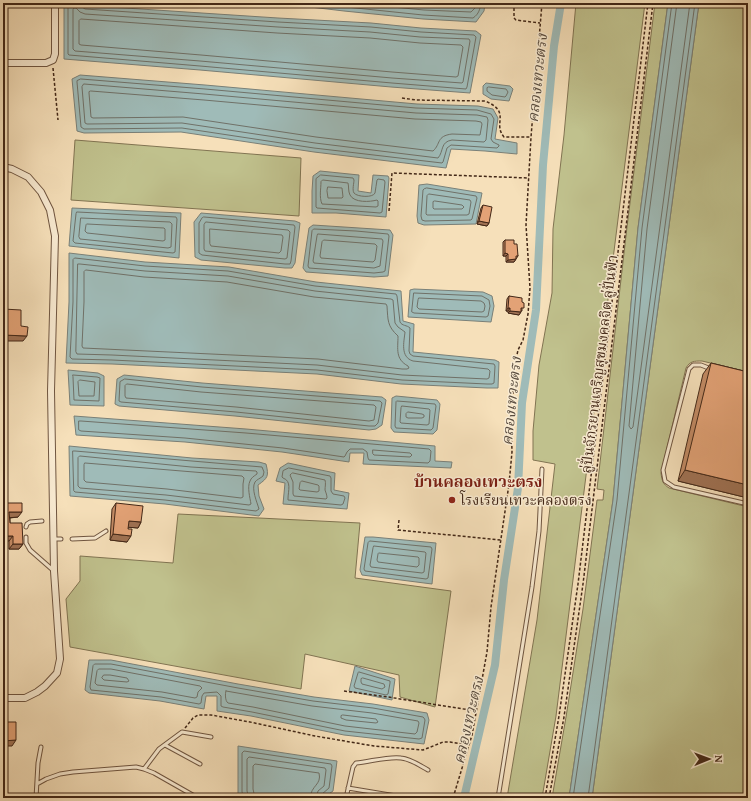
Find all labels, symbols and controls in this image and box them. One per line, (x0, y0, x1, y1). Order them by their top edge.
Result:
water label: คลองเทวะตรง (522, 32, 552, 123)
street label: ลู่ปั่นจักรยานเจริญสุขมงคลจิต ลู่ปั่นฟ้า (576, 254, 622, 474)
water label: คลองเทวะตรง (496, 355, 526, 446)
district label: บ้านคลองเทวะตรง (414, 469, 542, 493)
place label: โรงเรียนเทวะคลองตรง (459, 490, 592, 510)
marker: โรงเรียนเทวะคลองตรง (447, 495, 457, 505)
water label: คลองเทวะตรง (448, 674, 488, 766)
north arrow (689, 739, 729, 779)
text: N (711, 755, 727, 763)

